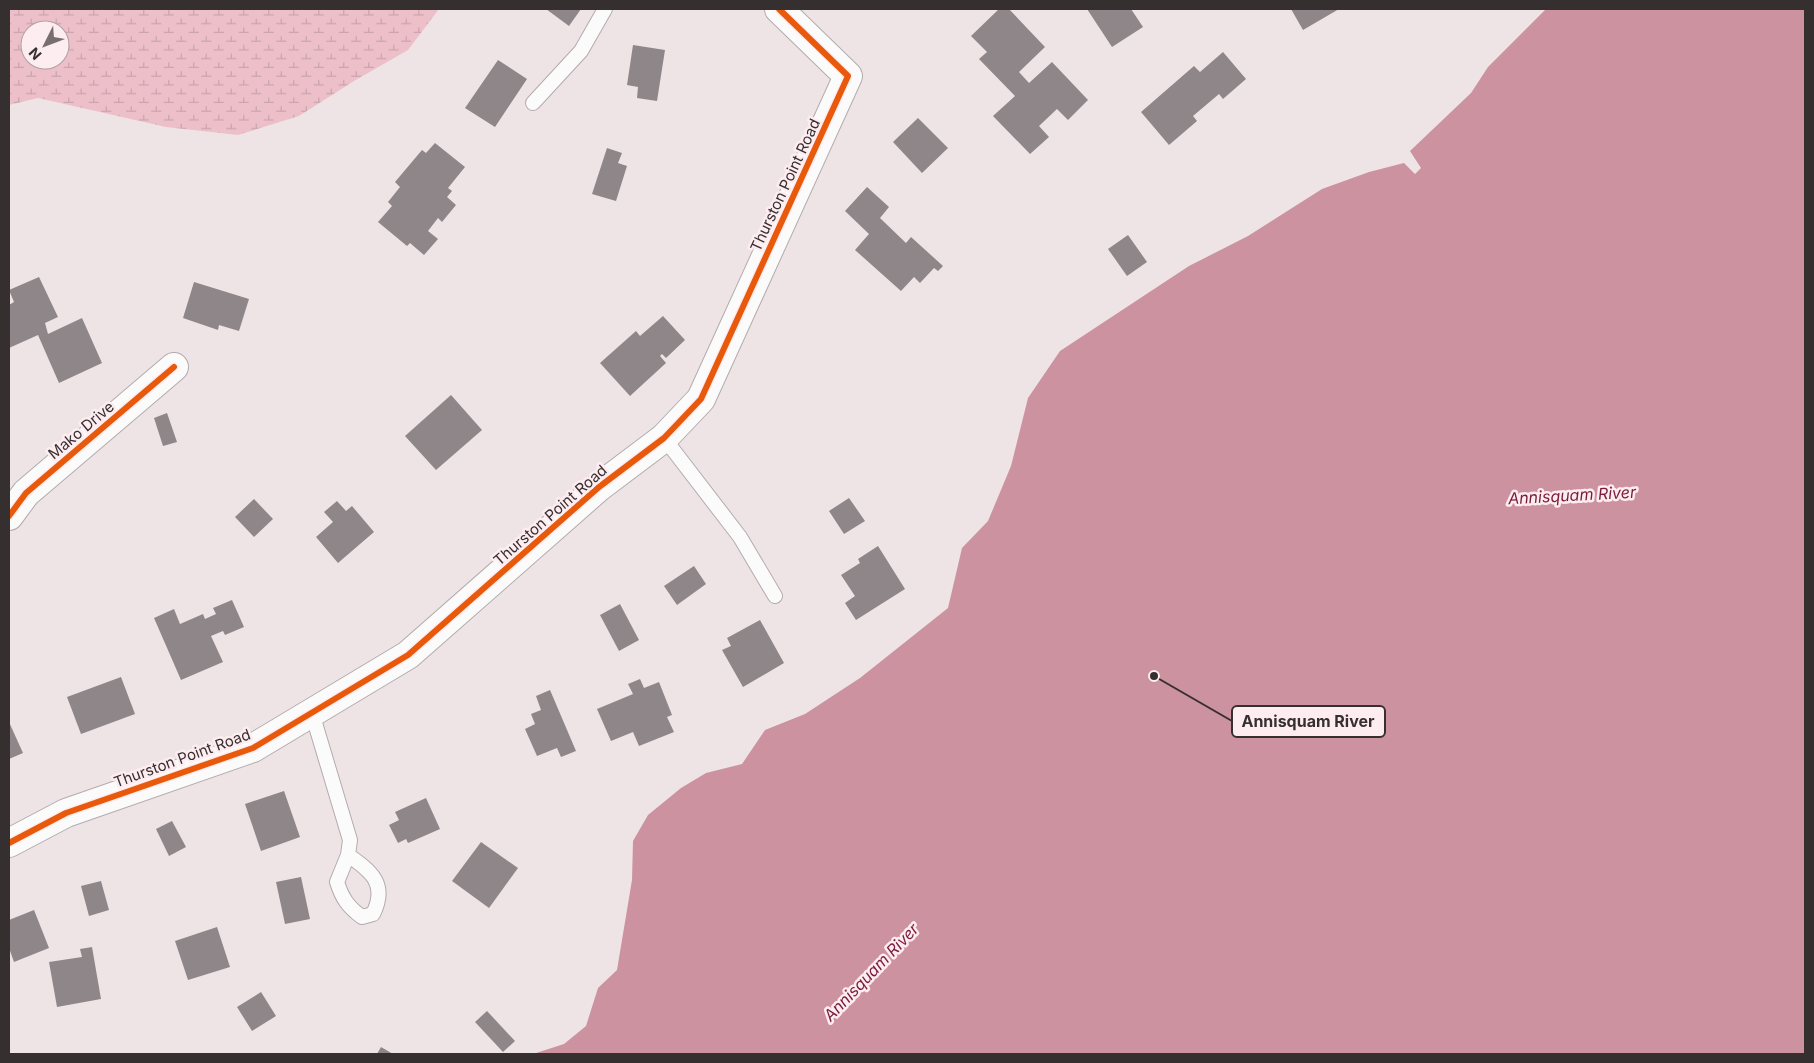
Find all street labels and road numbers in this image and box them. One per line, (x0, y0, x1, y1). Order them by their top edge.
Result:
street label: Thurston Point Road (746, 116, 824, 254)
street label: Mako Drive (44, 397, 118, 463)
street label: Thurston Point Road (489, 461, 611, 569)
street label: Thurston Point Road (111, 724, 253, 792)

